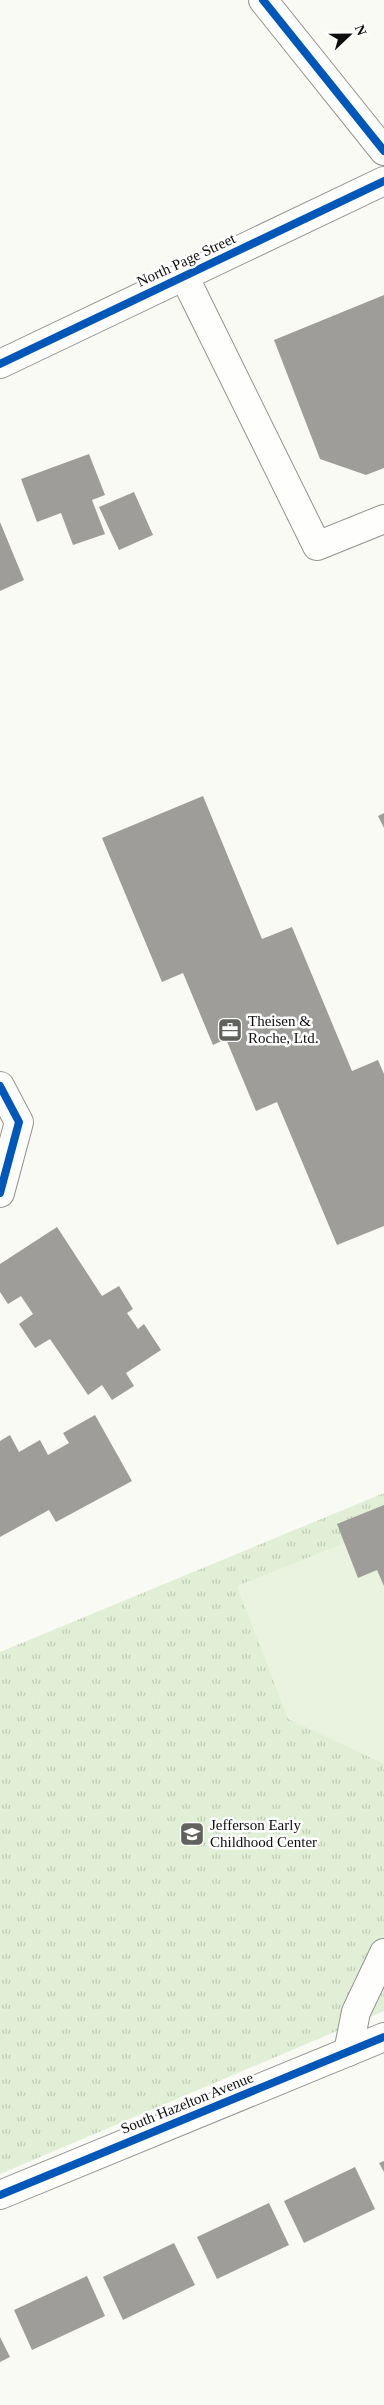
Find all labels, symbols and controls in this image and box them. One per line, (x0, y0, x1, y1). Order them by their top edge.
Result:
north arrow (324, 10, 374, 60)
text: N (352, 23, 369, 38)
street label: North Page Street (134, 230, 238, 290)
place label: Theisen & Roche, Ltd. (248, 1013, 318, 1046)
office icon: Theisen & Roche, Ltd. (217, 1017, 243, 1043)
place label: Jefferson Early Childhood Center (210, 1817, 317, 1850)
school or university icon: Jefferson Early Childhood Center (179, 1821, 205, 1847)
street label: South Hazelton Avenue (118, 2069, 256, 2137)

